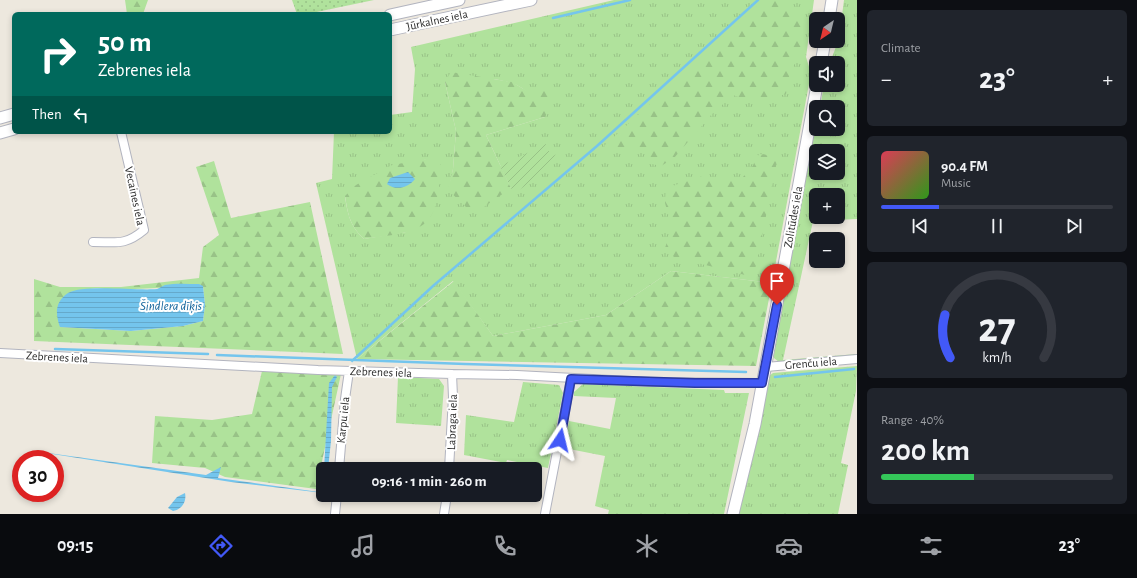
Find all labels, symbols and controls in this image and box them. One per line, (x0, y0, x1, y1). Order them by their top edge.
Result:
street label: Jūrkalnes iela (405, 8, 469, 32)
north arrow (809, 12, 845, 48)
map controls (809, 12, 845, 268)
icon: right (32, 28, 84, 80)
text: 50 m (98, 29, 152, 57)
text: Climate (881, 42, 920, 55)
button: sound (809, 56, 845, 92)
text: Zebrenes iela (98, 62, 191, 80)
text: 23° (979, 64, 1015, 94)
text: − (881, 68, 892, 90)
text: + (1102, 68, 1113, 90)
button: search (809, 100, 845, 136)
icon: left (70, 104, 92, 126)
text: Then (32, 107, 62, 122)
button: layers (809, 144, 845, 180)
text: 90.4 FM (941, 159, 988, 174)
street label: Vecaines iela (123, 165, 147, 227)
text: Music (941, 177, 971, 190)
street label: Zolitūdes iela (782, 185, 804, 249)
button: + (809, 188, 845, 224)
icon: previous (909, 215, 931, 237)
icon: pause (986, 215, 1008, 237)
icon: next (1063, 215, 1085, 237)
button: − (809, 232, 845, 268)
pin (760, 264, 794, 305)
icon: arrive (766, 270, 788, 292)
water label: Šindlera dīķis (140, 299, 202, 314)
text: 27 (978, 308, 1016, 349)
street label: Zebrenes iela (26, 349, 89, 365)
text: km/h (982, 351, 1012, 365)
street label: Grenču iela (784, 355, 838, 371)
street label: Zebrenes iela (350, 365, 413, 379)
street label: Labraga iela (445, 393, 459, 450)
street label: Karpu iela (335, 396, 351, 444)
text: Range · 40% (881, 414, 944, 427)
position arrow (539, 419, 581, 461)
text: 200 km (881, 436, 970, 466)
speed limit sign: 30 (12, 450, 64, 502)
text: 09:16 · 1 min · 260 m (371, 474, 487, 489)
icon: directions (207, 532, 235, 560)
icon: music (349, 532, 377, 560)
icon: phone (491, 532, 519, 560)
icon: climate (633, 532, 661, 560)
icon: car (775, 532, 803, 560)
icon: filters (917, 532, 945, 560)
text: 09:15 (57, 537, 93, 555)
text: 23° (1059, 537, 1080, 555)

